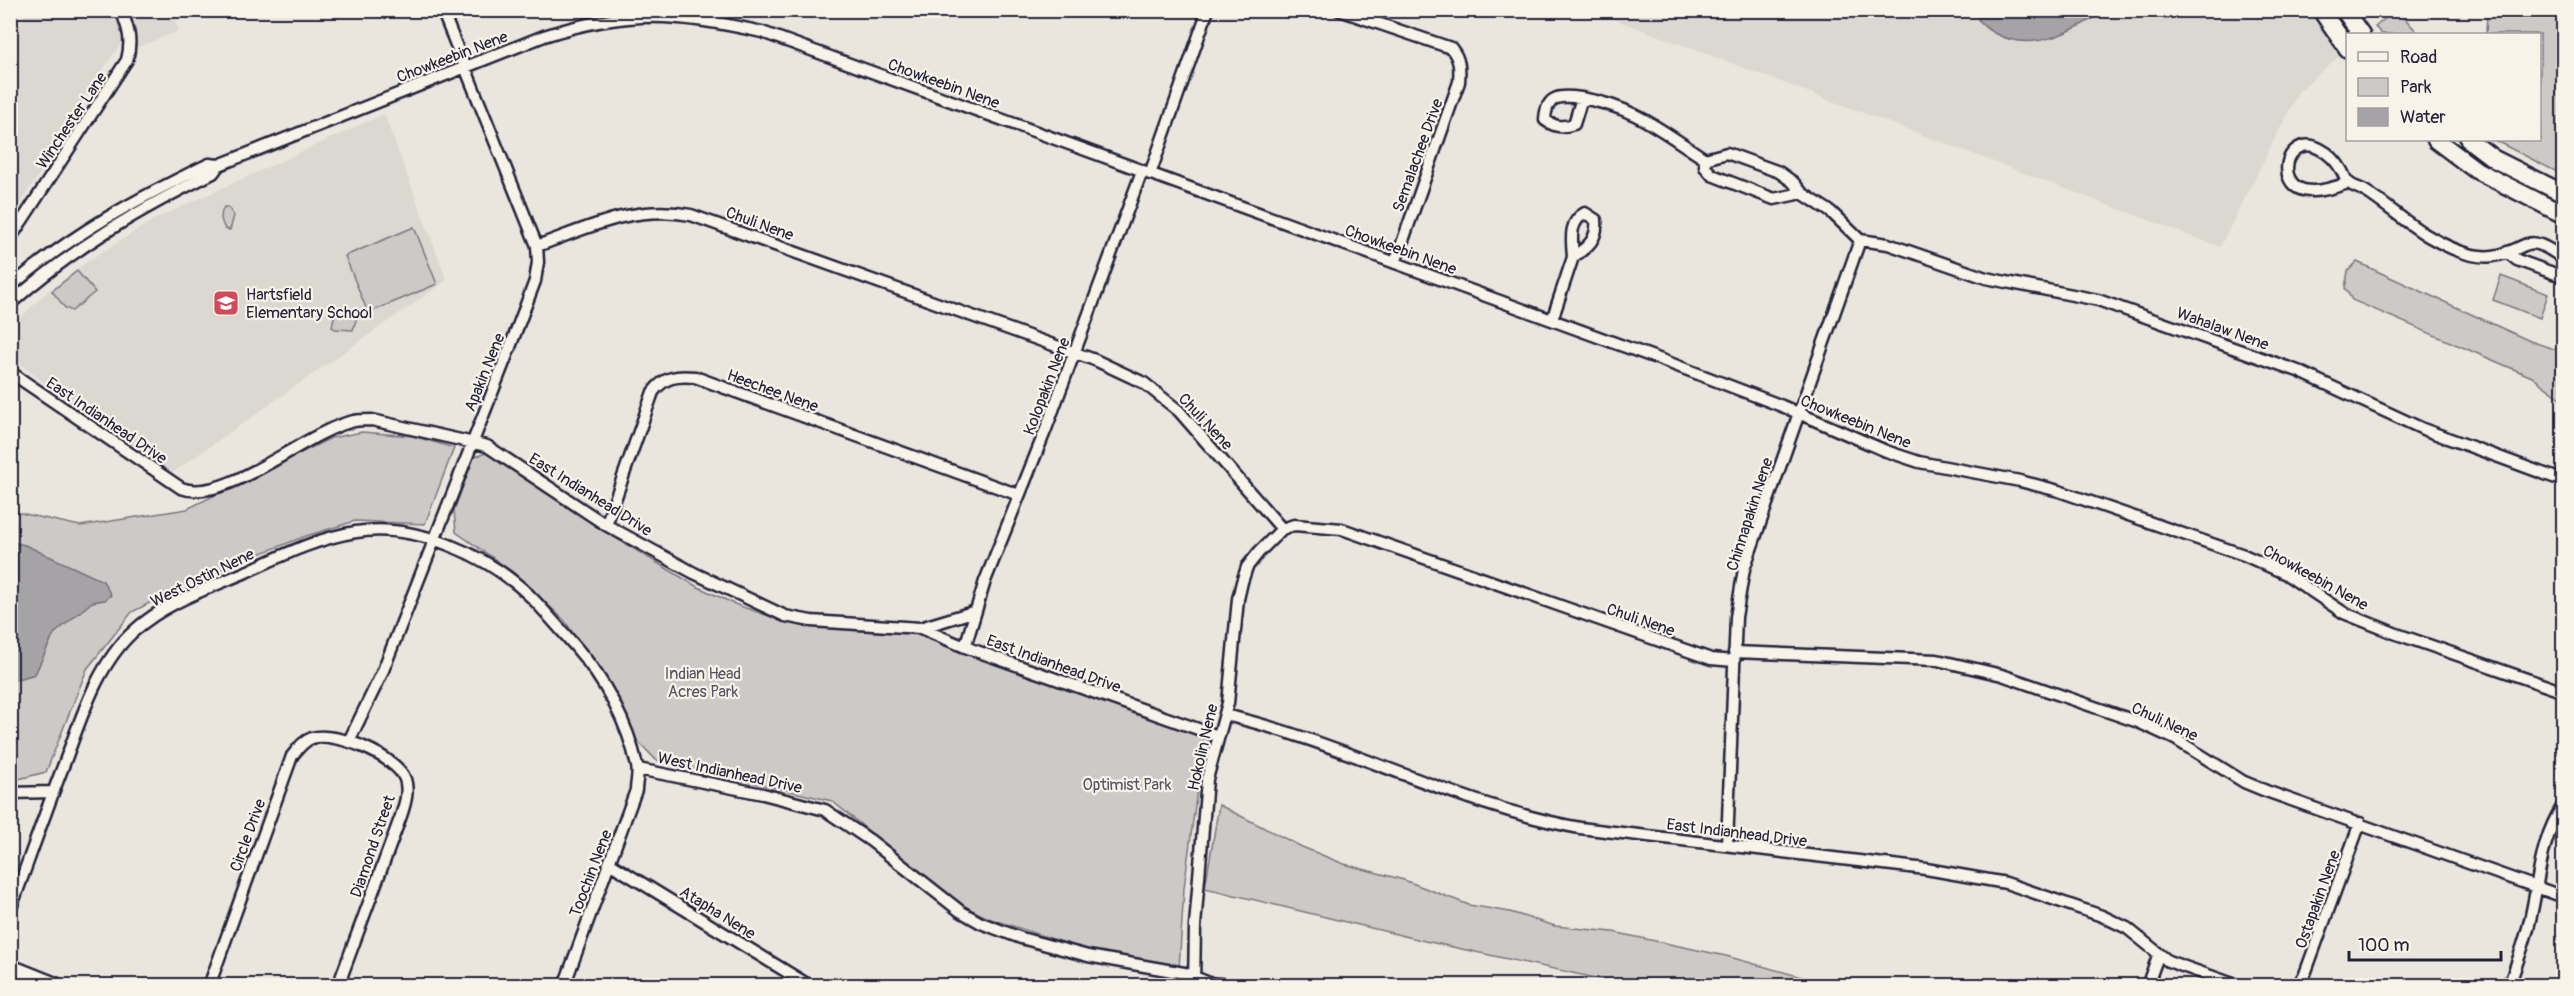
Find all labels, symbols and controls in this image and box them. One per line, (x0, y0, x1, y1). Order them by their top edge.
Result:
street label: Chowkeebin Nene (394, 27, 511, 87)
legend (2346, 33, 2541, 141)
text: Road (2400, 46, 2437, 69)
street label: Chowkeebin Nene (885, 54, 1002, 113)
street label: Winchester Lane (32, 68, 112, 173)
text: Park (2400, 76, 2432, 99)
street label: Semalachee Drive (1388, 96, 1448, 215)
text: Water (2400, 106, 2446, 129)
street label: Chuli Nene (723, 202, 796, 245)
street label: Chowkeebin Nene (1342, 220, 1459, 279)
place label: Hartsfield Elementary School (246, 285, 372, 323)
school or university icon: Hartsfield Elementary School (211, 288, 241, 318)
street label: Wahalaw Nene (2174, 303, 2272, 355)
street label: Apakin Nene (460, 330, 510, 414)
street label: Kolopakin Nene (1019, 335, 1075, 438)
street label: Heechee Nene (724, 365, 821, 417)
street label: East Indianhead Drive (42, 373, 171, 469)
street label: Chuli Nene (1174, 389, 1237, 454)
street label: Chowkeebin Nene (1797, 391, 1914, 453)
street label: East Indianhead Drive (525, 449, 656, 541)
street label: Chinnapakin Nene (1722, 455, 1778, 574)
street label: Chowkeebin Nene (2259, 541, 2372, 615)
street label: West Ostin Nene (147, 544, 258, 612)
street label: Chuli Nene (1604, 599, 1678, 641)
street label: East Indianhead Drive (984, 630, 1124, 698)
park label: Indian Head Acres Park (665, 664, 741, 702)
street label: Chuli Nene (2128, 698, 2201, 746)
street label: Hokolin Nene (1183, 702, 1223, 793)
street label: West Indianhead Drive (656, 748, 804, 798)
park label: Optimist Park (1083, 775, 1172, 795)
street label: Diamond Street (346, 792, 400, 900)
street label: Circle Drive (226, 796, 270, 874)
street label: East Indianhead Drive (1665, 814, 1808, 852)
street label: Toochin Nene (565, 827, 617, 920)
street label: Ostapakin Nene (2291, 847, 2345, 951)
street label: Atapha Nene (676, 882, 759, 944)
scale bar (2349, 924, 2500, 962)
text: 100 m (2358, 934, 2410, 957)

